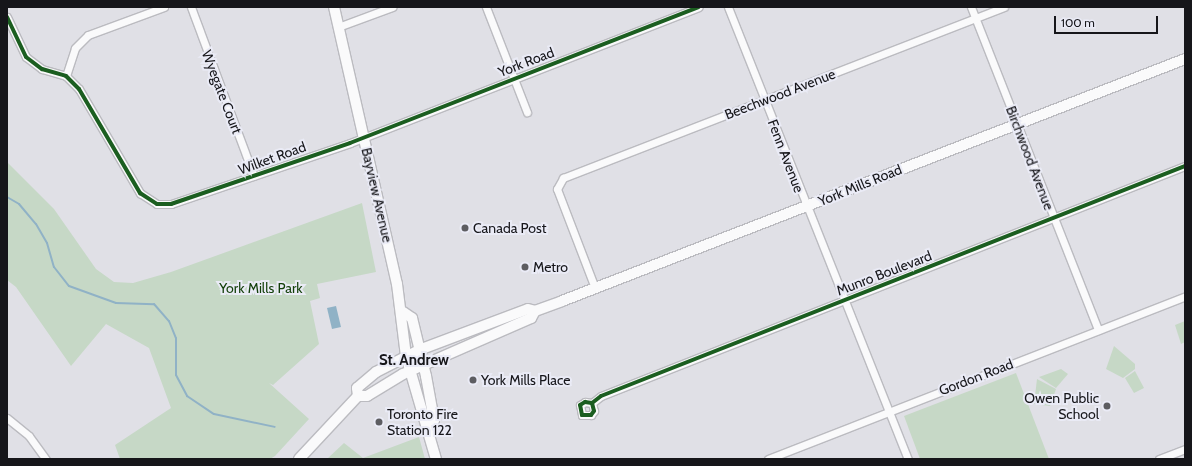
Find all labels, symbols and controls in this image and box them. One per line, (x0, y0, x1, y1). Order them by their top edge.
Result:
scale bar (1056, 8, 1160, 34)
text: 100 m (1061, 15, 1095, 30)
street label: York Road (496, 44, 556, 80)
street label: Wyegate Court (198, 48, 246, 136)
street label: Beechwood Avenue (722, 65, 838, 123)
street label: Birchwood Avenue (1002, 104, 1058, 212)
street label: Fenn Avenue (764, 117, 808, 195)
street label: Wilket Road (236, 138, 308, 178)
street label: Bayview Avenue (358, 146, 396, 244)
street label: York Mills Road (816, 161, 904, 209)
place label: Canada Post (473, 220, 547, 236)
marker: Canada Post (460, 223, 470, 233)
street label: Munro Boulevard (834, 247, 934, 299)
place label: Metro (533, 259, 568, 275)
marker: Metro (520, 262, 530, 272)
park label: York Mills Park (219, 280, 303, 296)
district label: St. Andrew (379, 352, 449, 370)
street label: Gordon Road (937, 355, 1015, 399)
place label: York Mills Place (481, 372, 570, 388)
marker: York Mills Place (468, 375, 478, 385)
place label: Owen Public School (1024, 390, 1099, 422)
marker: Owen Public School (1102, 401, 1112, 411)
place label: Toronto Fire Station 122 (387, 406, 458, 438)
marker: Toronto Fire Station 122 (374, 417, 384, 427)

